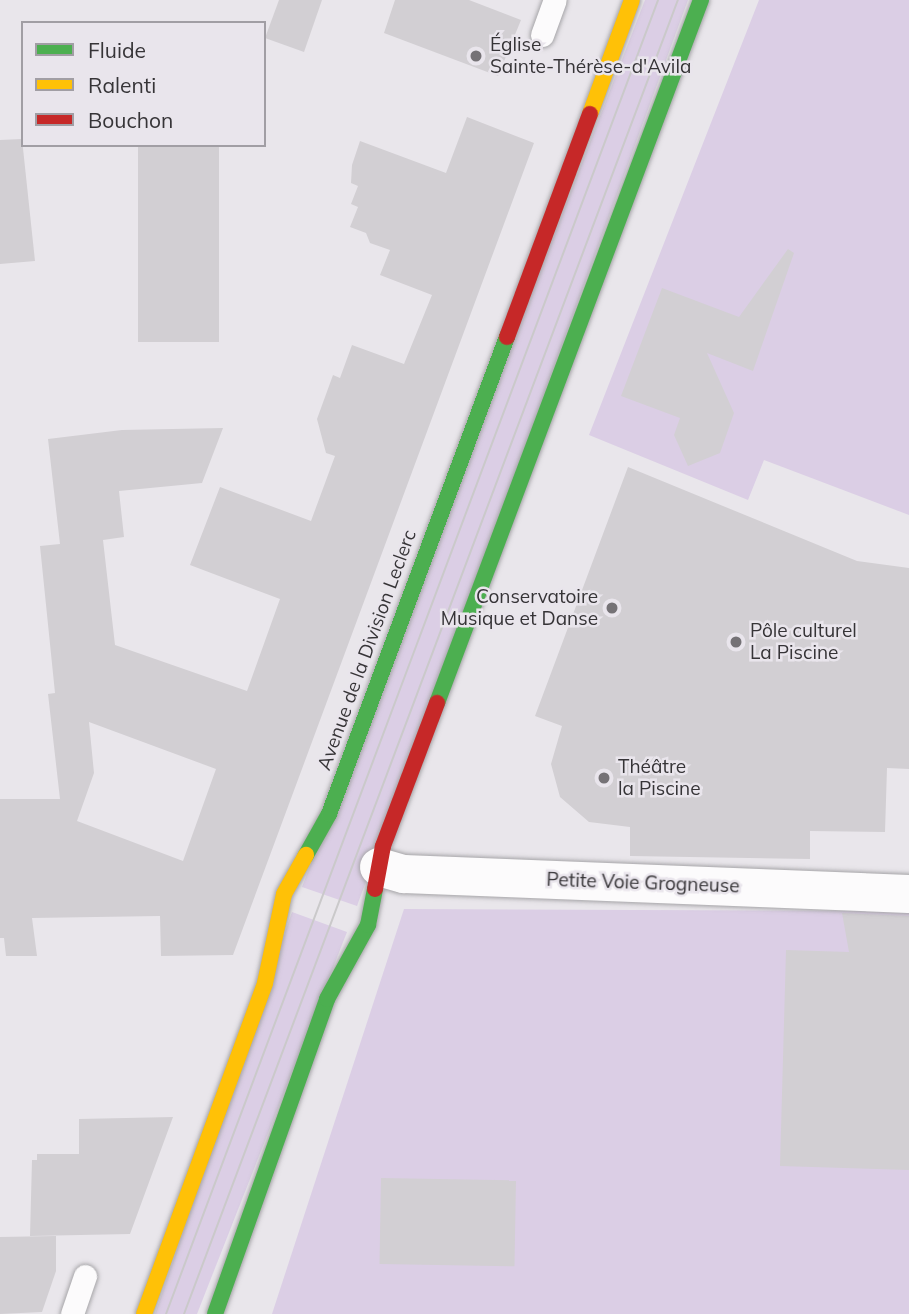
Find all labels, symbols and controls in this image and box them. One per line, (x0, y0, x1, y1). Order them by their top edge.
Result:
legend (21, 21, 266, 147)
place label: Église Sainte-Thérèse-d'Avila (490, 34, 691, 78)
text: Fluide (88, 37, 146, 63)
marker: Église Sainte-Thérèse-d'Avila (468, 48, 484, 64)
text: Ralenti (88, 72, 156, 98)
text: Bouchon (88, 107, 173, 133)
street label: Avenue de la Division Leclerc (313, 527, 421, 773)
place label: Conservatoire Musique et Danse (441, 586, 598, 630)
marker: Conservatoire Musique et Danse (604, 600, 620, 616)
place label: Pôle culturel La Piscine (750, 620, 857, 664)
marker: Pôle culturel La Piscine (728, 634, 744, 650)
place label: Théâtre la Piscine (618, 756, 701, 800)
marker: Théâtre la Piscine (596, 770, 612, 786)
street label: Petite Voie Grogneuse (546, 868, 740, 898)

